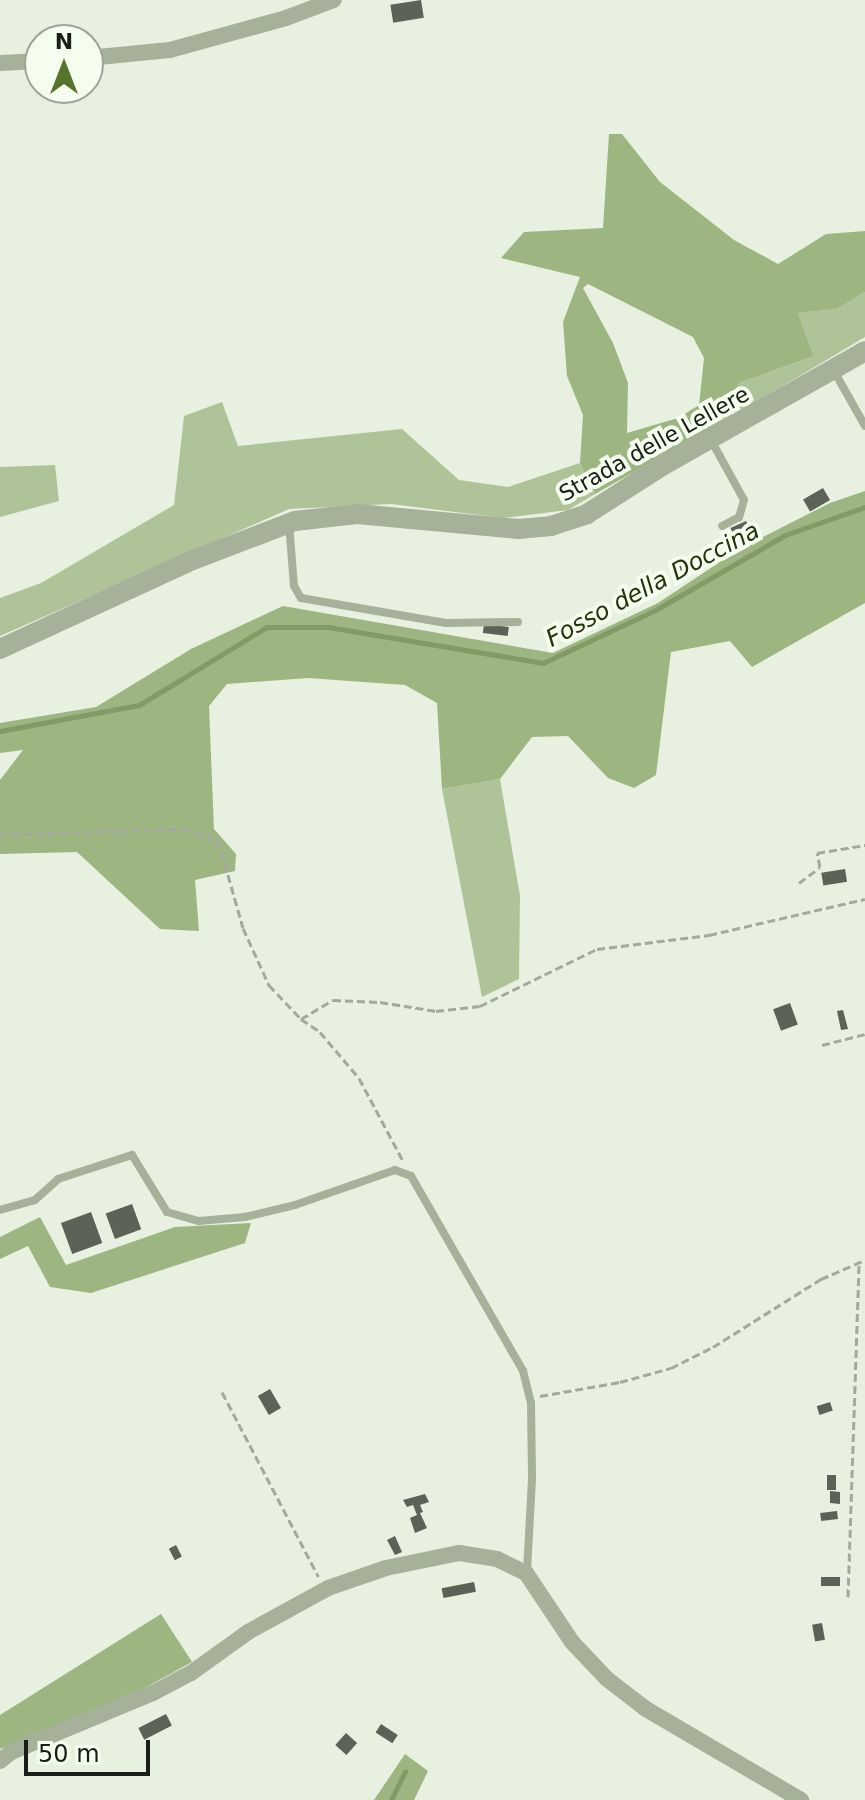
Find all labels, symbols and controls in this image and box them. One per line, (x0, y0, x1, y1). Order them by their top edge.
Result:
north arrow (24, 24, 104, 104)
text: N (55, 29, 73, 54)
street label: Strada delle Lellere (554, 381, 754, 507)
water label: Fosso della Doccina (541, 517, 765, 653)
scale bar (28, 1724, 154, 1774)
text: 50 m (38, 1740, 100, 1768)

